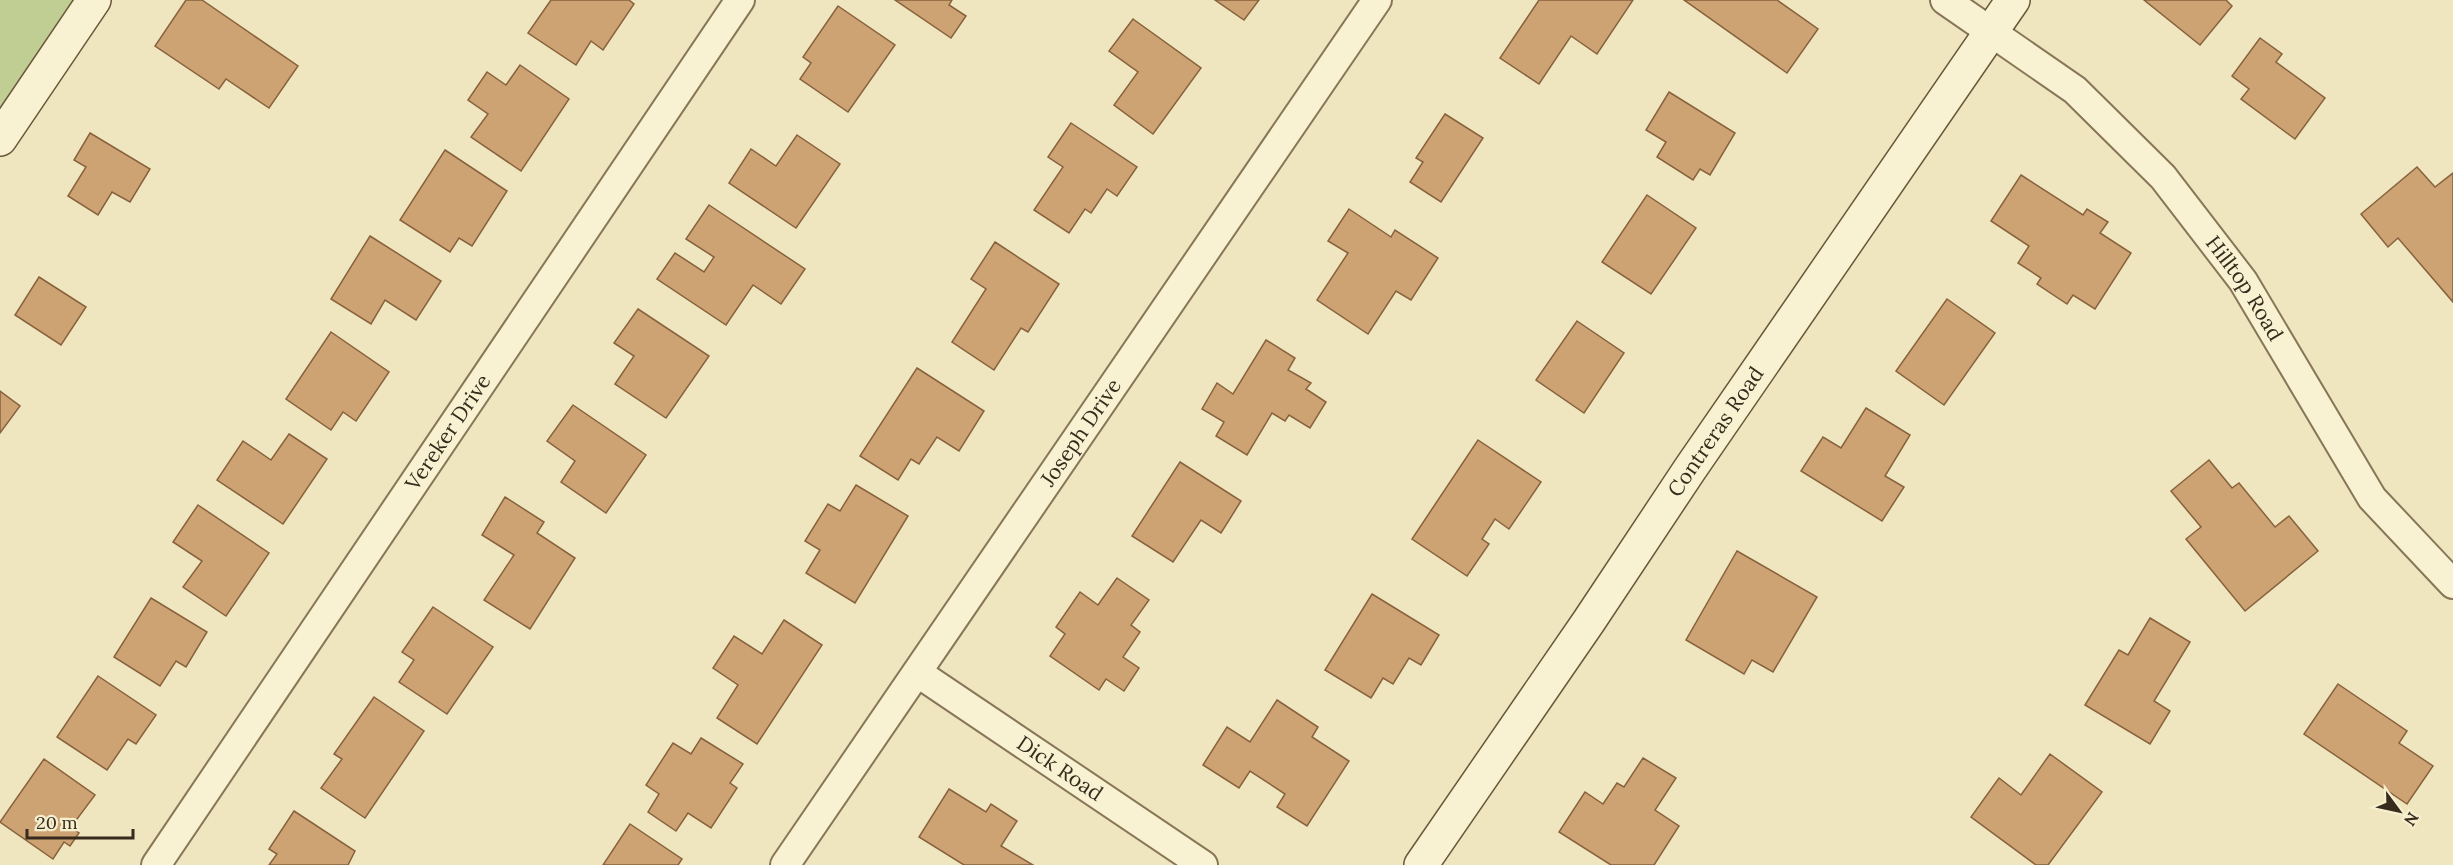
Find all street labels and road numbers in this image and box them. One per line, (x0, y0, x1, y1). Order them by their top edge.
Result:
street label: Hilltop Road (2200, 230, 2289, 346)
street label: Contreras Road (1661, 361, 1769, 502)
street label: Vereker Drive (398, 369, 496, 496)
street label: Joseph Drive (1034, 373, 1127, 492)
street label: Dick Road (1012, 729, 1108, 807)

